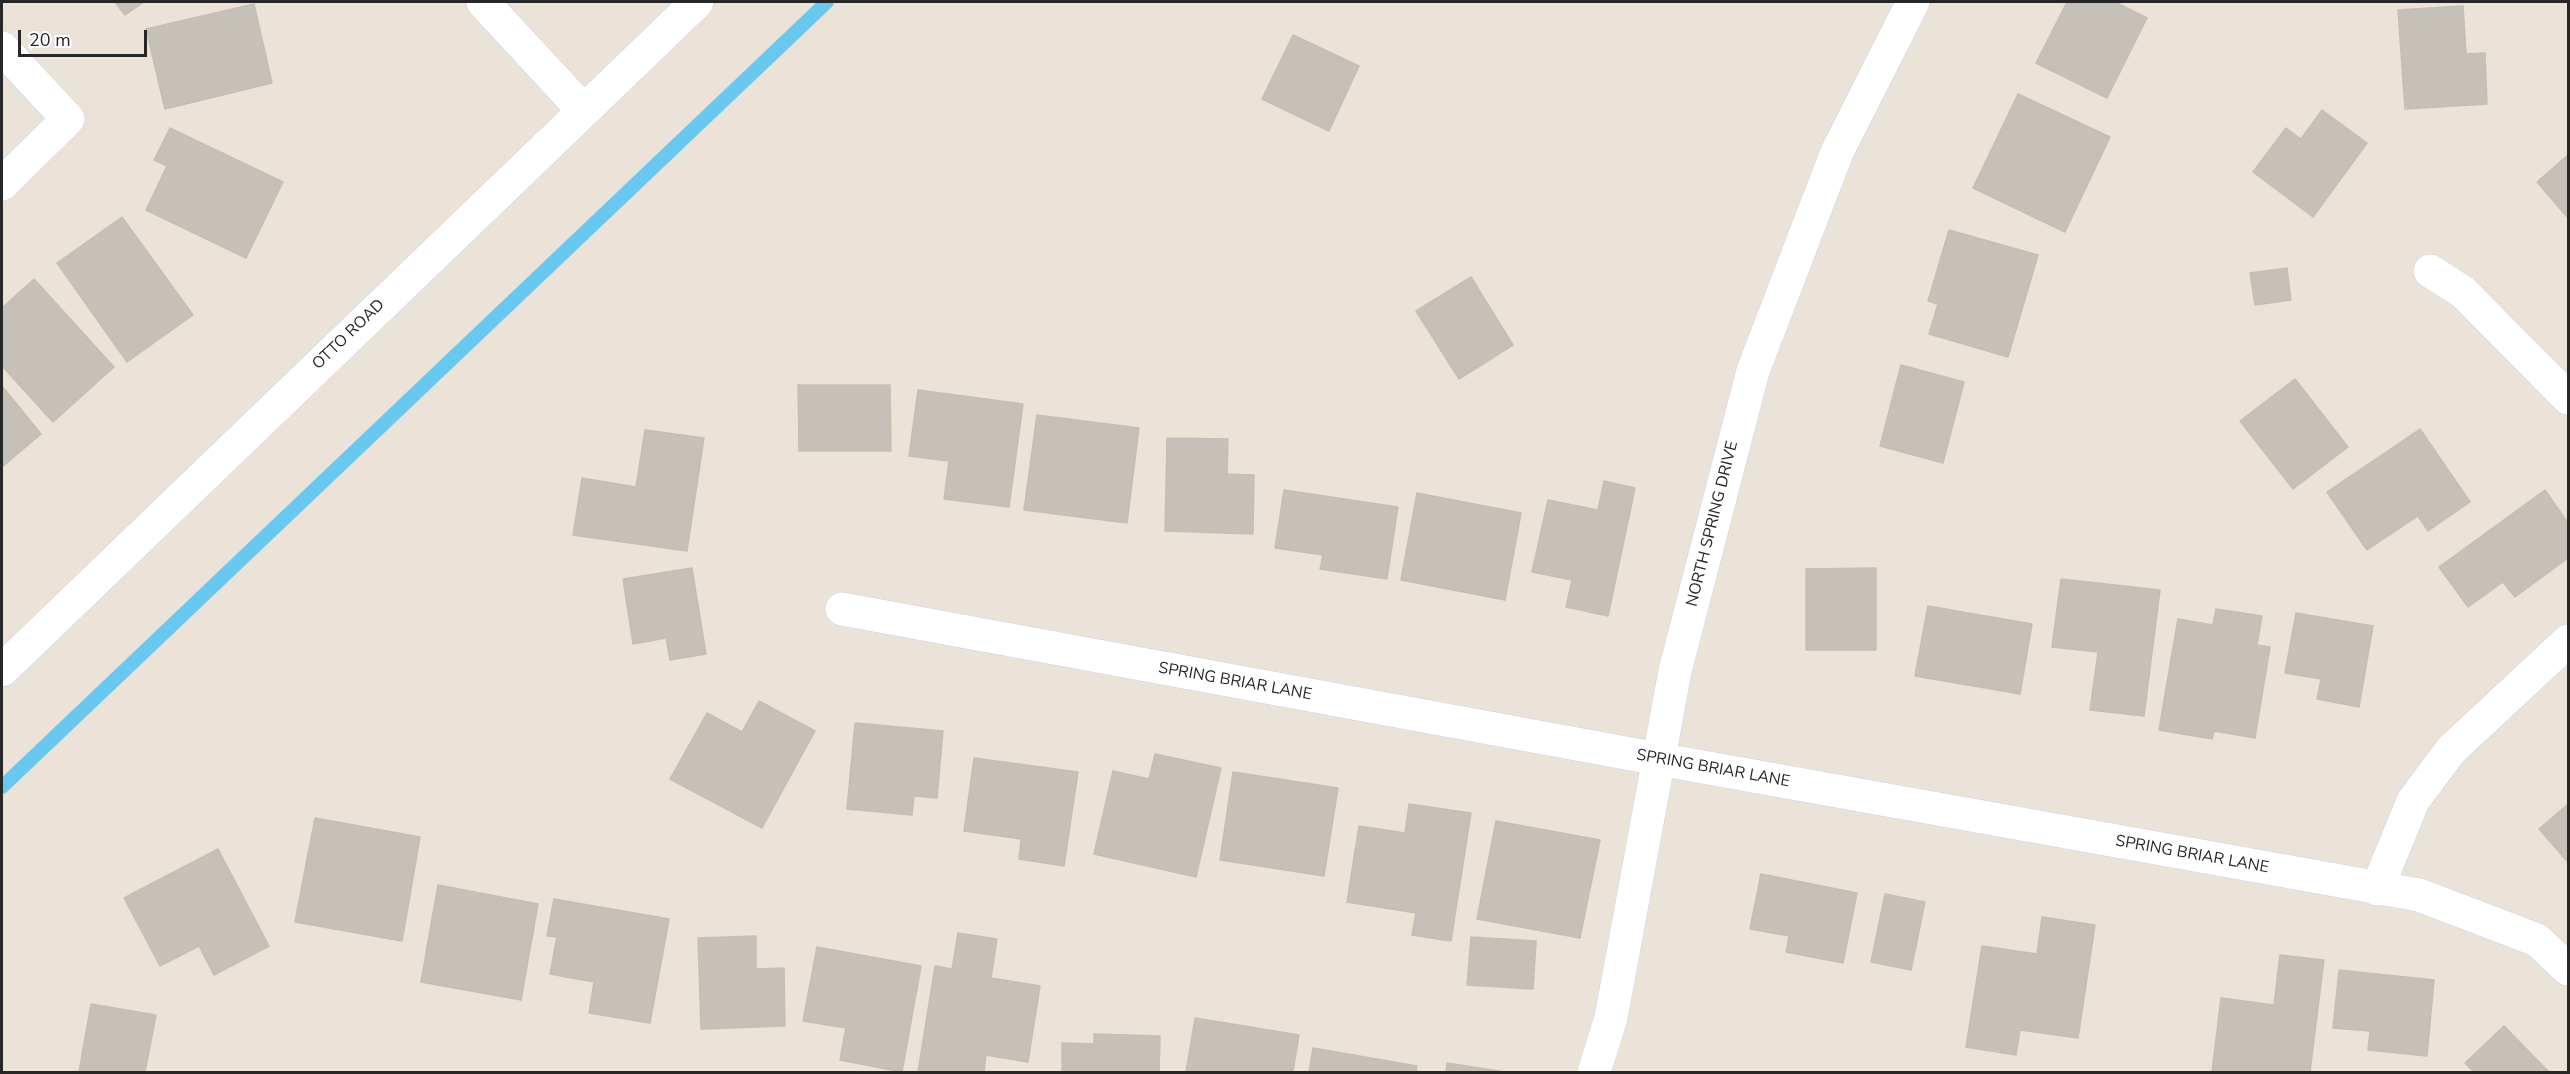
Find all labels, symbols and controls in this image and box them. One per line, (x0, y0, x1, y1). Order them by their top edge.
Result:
scale bar (21, 18, 150, 56)
text: 20 m (29, 28, 71, 52)
street label: OTTO ROAD (309, 296, 389, 374)
street label: NORTH SPRING DRIVE (1683, 439, 1743, 609)
street label: SPRING BRIAR LANE (1157, 659, 1313, 705)
street label: SPRING BRIAR LANE (1635, 746, 1791, 792)
street label: SPRING BRIAR LANE (2114, 832, 2270, 878)

